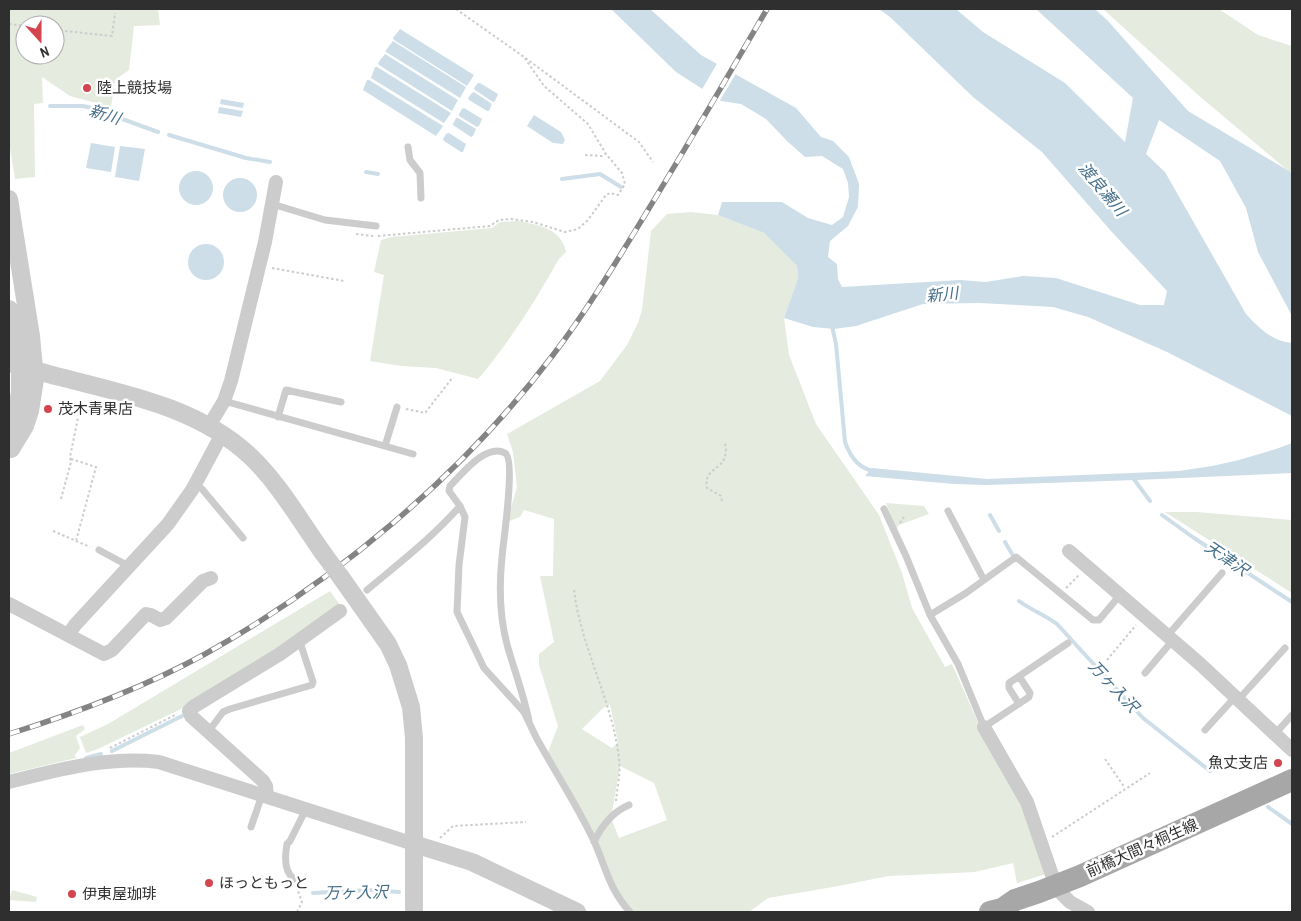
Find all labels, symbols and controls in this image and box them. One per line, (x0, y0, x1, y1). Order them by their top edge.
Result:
north arrow (15, 15, 65, 65)
text: N (38, 42, 52, 62)
place label: 陸上競技場 (97, 77, 172, 98)
marker: 陸上競技場 (81, 82, 93, 94)
water label: 新川 (86, 99, 125, 130)
water label: 渡良瀬川 (1074, 157, 1133, 222)
water label: 新川 (925, 281, 961, 307)
place label: 茂木青果店 (58, 398, 133, 419)
marker: 茂木青果店 (42, 403, 54, 415)
water label: 天津沢 (1201, 535, 1255, 582)
water label: 万ヶ入沢 (1084, 655, 1145, 718)
place label: 魚丈支店 (1208, 752, 1268, 773)
marker: 魚丈支店 (1272, 757, 1284, 769)
street label: 前橋大間々桐生線 (1083, 814, 1201, 882)
place label: ほっともっと (219, 872, 309, 893)
marker: ほっともっと (203, 877, 215, 889)
water label: 万ヶ入沢 (324, 880, 390, 904)
place label: 伊東屋珈琲 (82, 883, 157, 904)
marker: 伊東屋珈琲 (66, 888, 78, 900)

